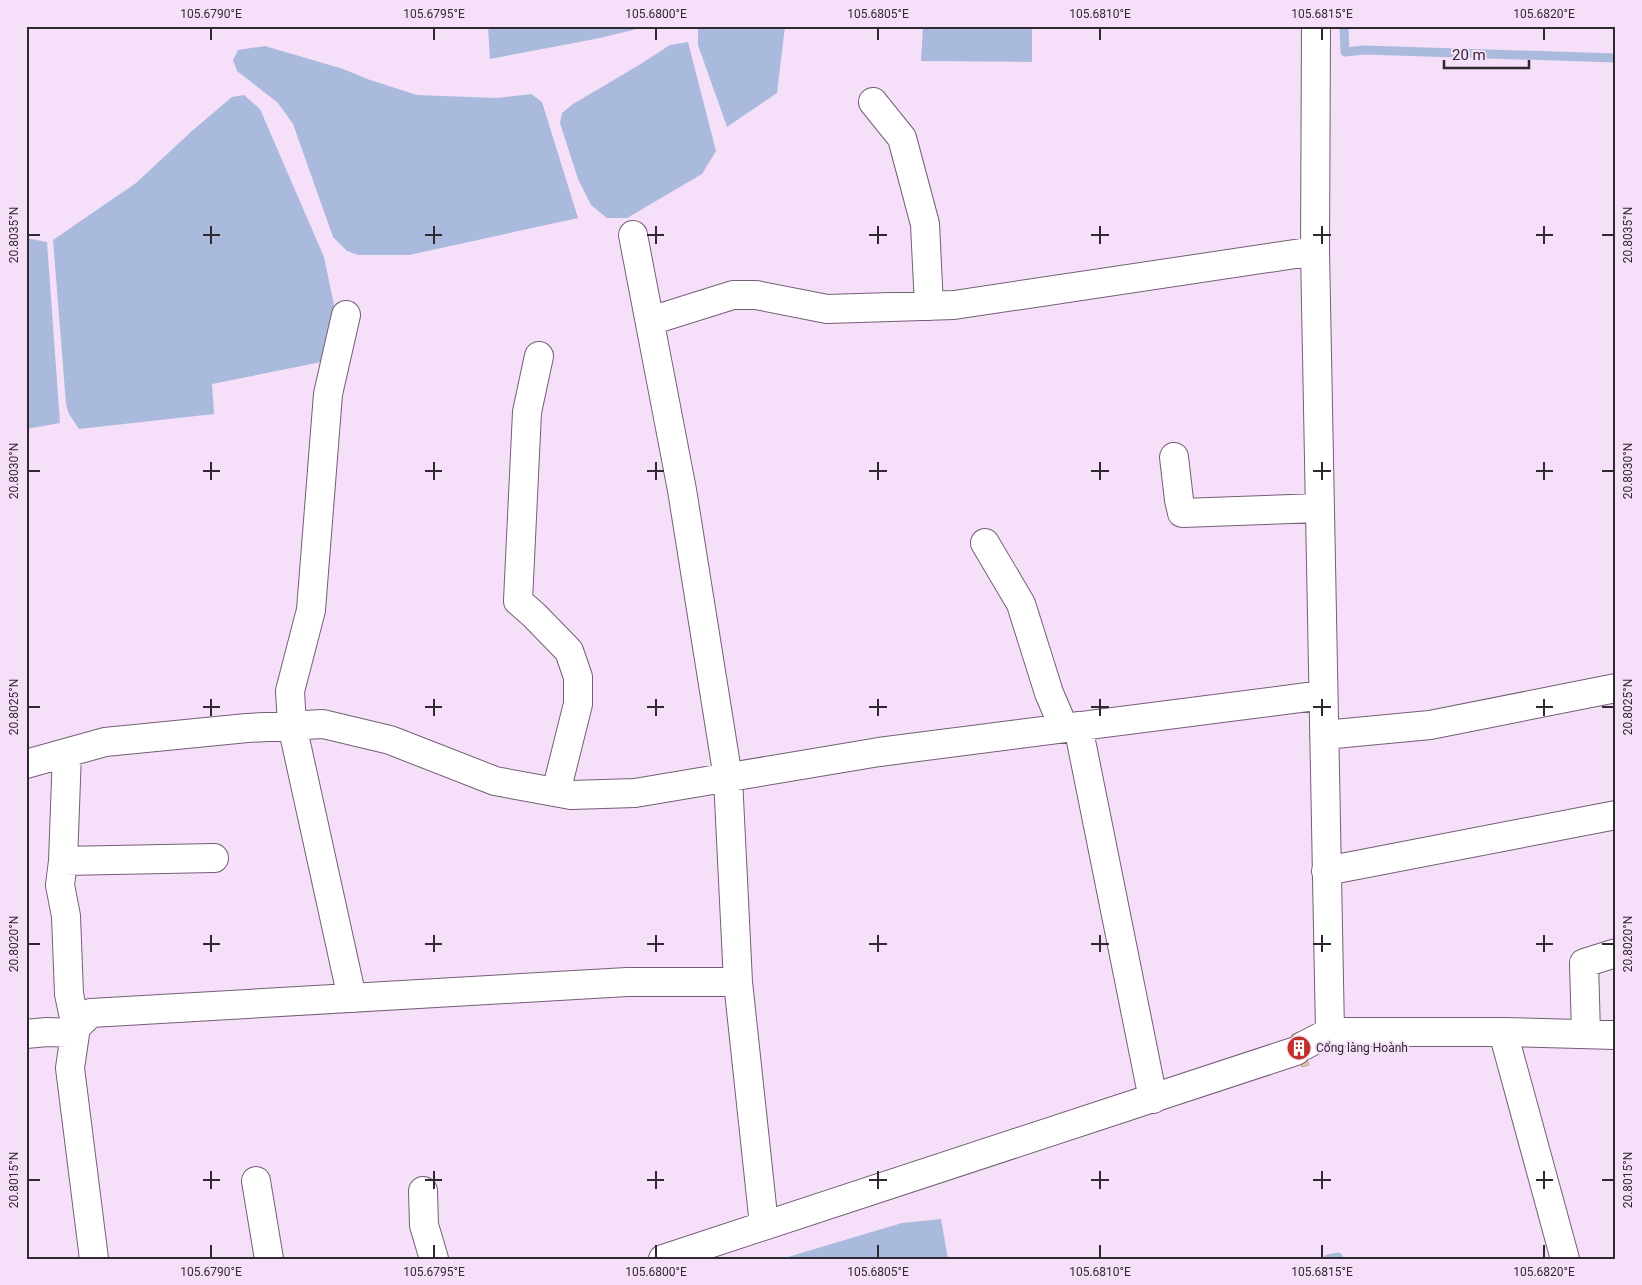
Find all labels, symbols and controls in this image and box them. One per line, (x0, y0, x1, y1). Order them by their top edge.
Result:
text: 105.6790°E (180, 7, 242, 21)
text: 105.6795°E (403, 7, 465, 21)
text: 105.6800°E (625, 7, 687, 21)
text: 105.6805°E (847, 7, 909, 21)
text: 105.6810°E (1069, 7, 1131, 21)
text: 105.6815°E (1291, 7, 1353, 21)
text: 105.6820°E (1513, 7, 1575, 21)
scale bar (1444, 38, 1530, 70)
text: 20 m (1452, 46, 1486, 64)
text: 20.8035°N (7, 207, 21, 263)
text: 20.8035°N (1621, 207, 1635, 263)
text: 20.8030°N (7, 443, 21, 499)
text: 20.8030°N (1621, 443, 1635, 499)
text: 20.8025°N (7, 679, 21, 735)
text: 20.8025°N (1621, 679, 1635, 735)
text: 20.8020°N (7, 916, 21, 972)
text: 20.8020°N (1621, 916, 1635, 972)
building icon: Cổng làng Hoành (1286, 1035, 1312, 1061)
place label: Cổng làng Hoành (1316, 1041, 1408, 1055)
text: 20.8015°N (7, 1152, 21, 1208)
text: 20.8015°N (1621, 1152, 1635, 1208)
text: 105.6790°E (180, 1265, 242, 1279)
text: 105.6795°E (403, 1265, 465, 1279)
text: 105.6800°E (625, 1265, 687, 1279)
text: 105.6805°E (847, 1265, 909, 1279)
text: 105.6810°E (1069, 1265, 1131, 1279)
text: 105.6815°E (1291, 1265, 1353, 1279)
text: 105.6820°E (1513, 1265, 1575, 1279)

